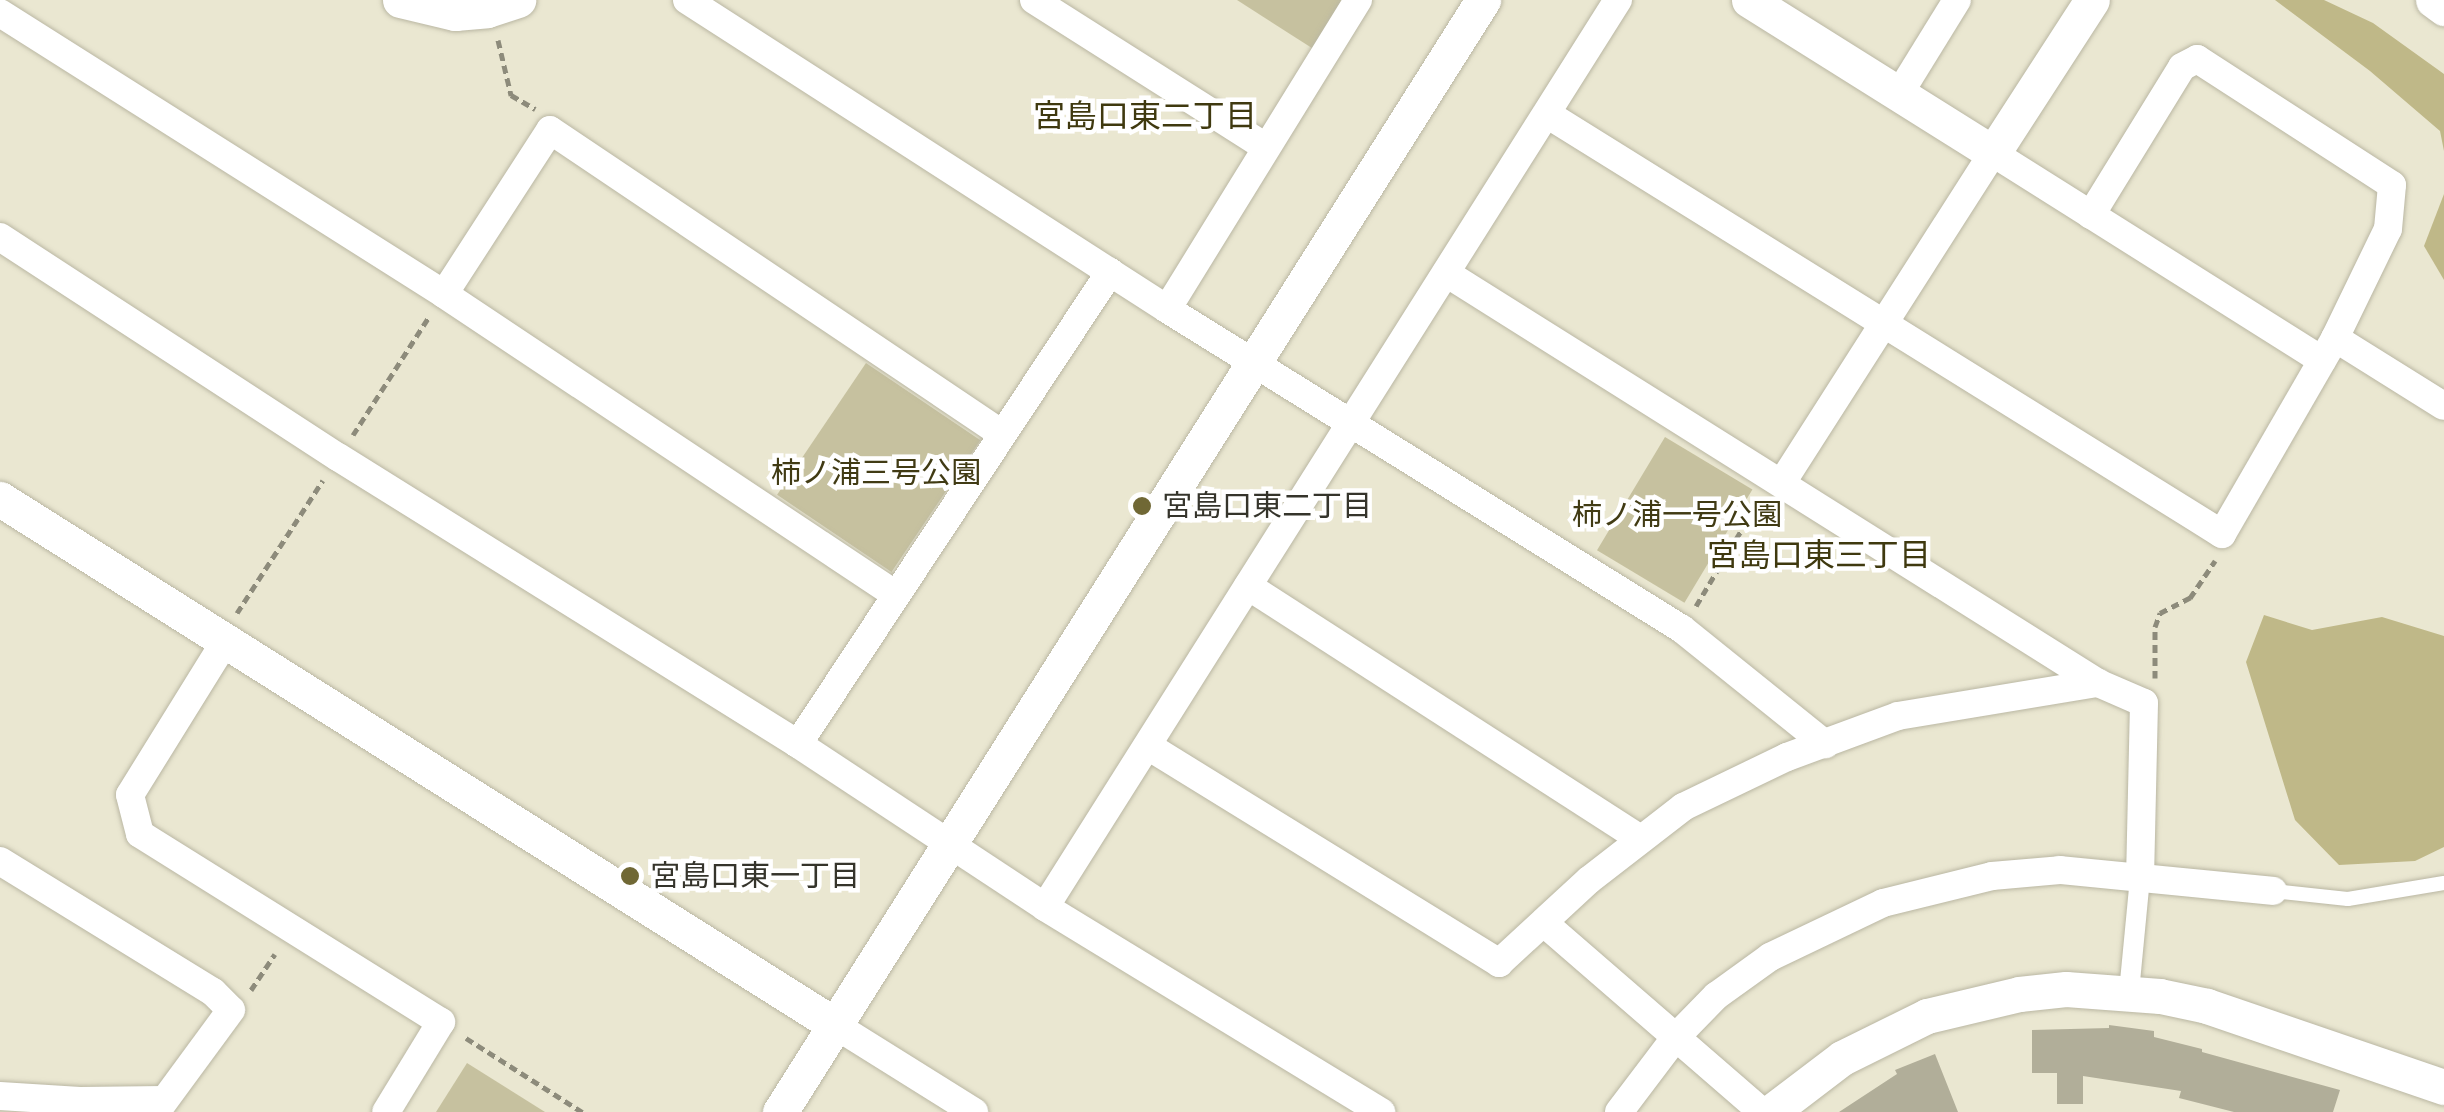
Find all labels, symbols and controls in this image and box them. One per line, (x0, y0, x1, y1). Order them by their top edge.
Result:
district label: 宮島口東二丁目 (1033, 97, 1257, 135)
park label: 柿ノ浦三号公園 (771, 455, 981, 491)
place label: 宮島口東二丁目 (1162, 488, 1372, 524)
marker: 宮島口東二丁目 (1131, 495, 1153, 517)
park label: 柿ノ浦一号公園 (1572, 497, 1782, 533)
district label: 宮島口東三丁目 (1707, 536, 1931, 574)
place label: 宮島口東一丁目 (650, 858, 860, 894)
marker: 宮島口東一丁目 (619, 865, 641, 887)

